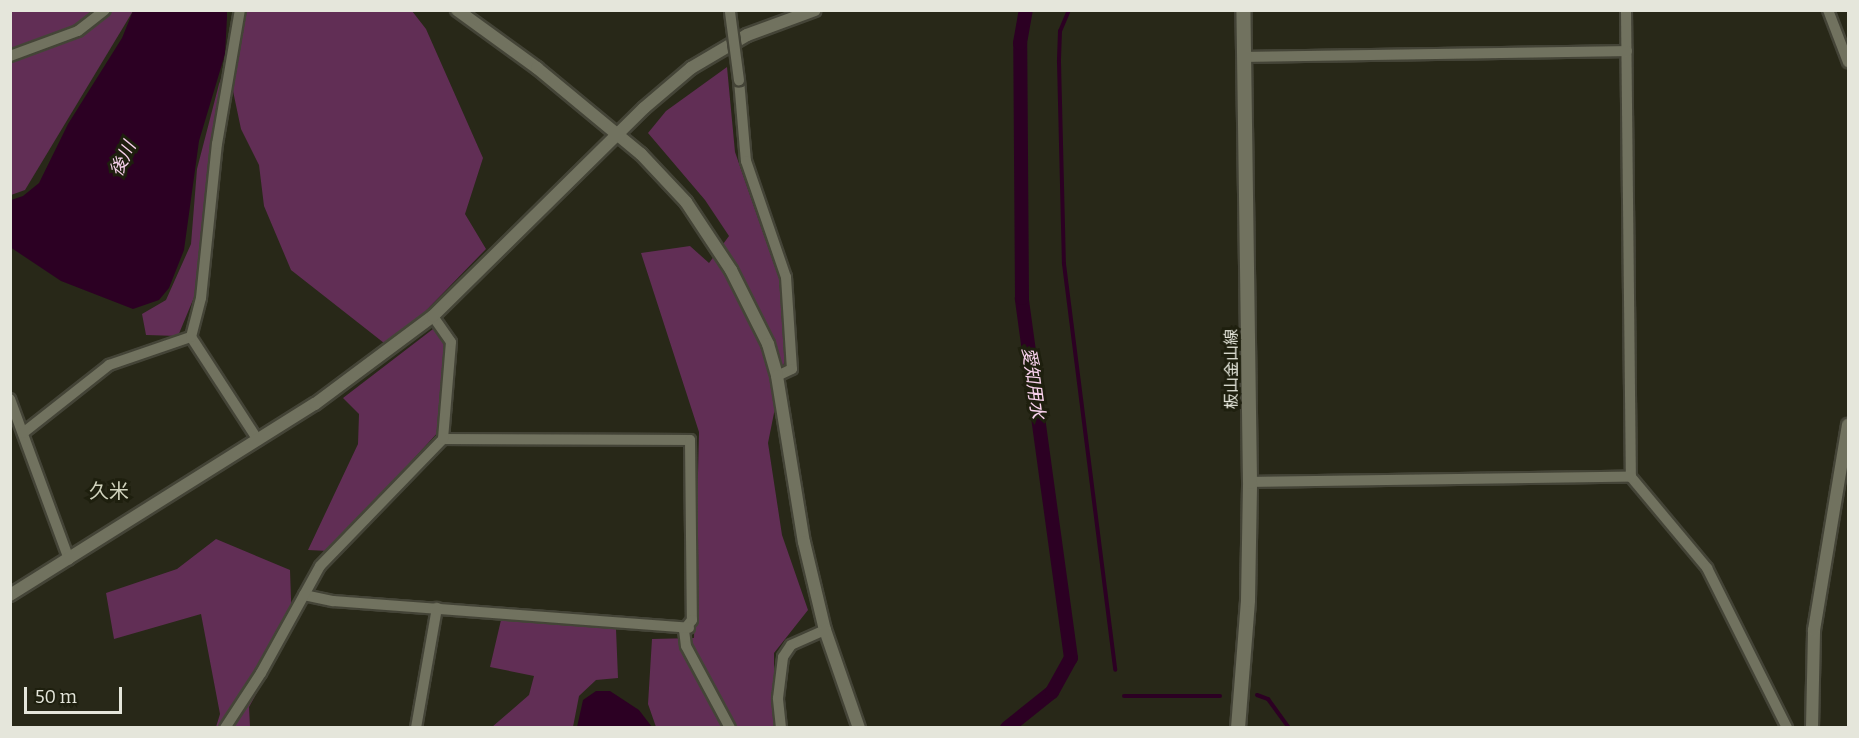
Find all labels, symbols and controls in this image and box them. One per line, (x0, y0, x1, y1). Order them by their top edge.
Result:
water label: 後川 (106, 138, 140, 180)
street label: 板山金山線 (1222, 329, 1242, 409)
water label: 愛知用水 (1017, 346, 1049, 420)
district label: 久米 (89, 479, 129, 503)
scale bar (27, 675, 124, 713)
text: 50 m (35, 686, 77, 708)

